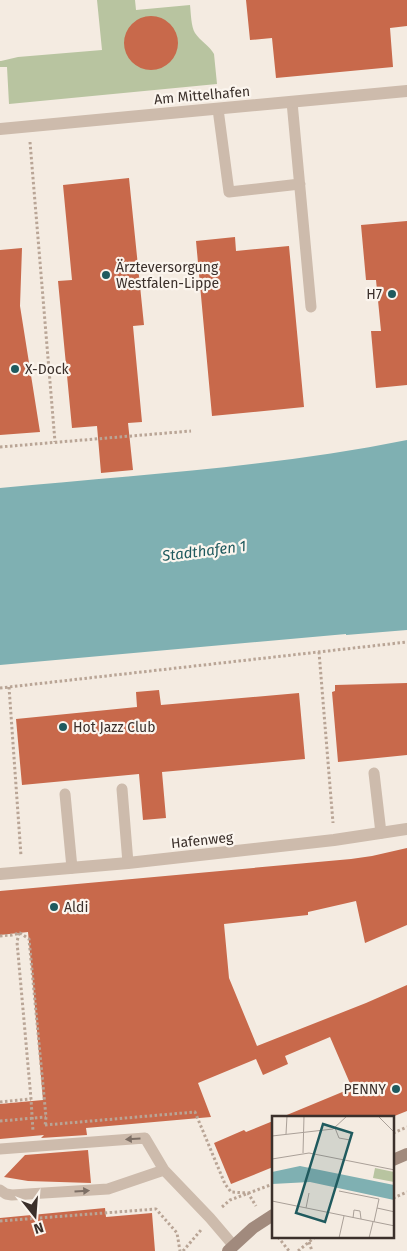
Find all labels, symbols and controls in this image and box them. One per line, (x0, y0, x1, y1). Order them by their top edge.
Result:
street label: Am Mittelhafen (153, 83, 251, 108)
place label: Ärzteversorgung Westfalen-Lippe (116, 259, 219, 292)
marker: Ärzteversorgung Westfalen-Lippe (100, 269, 112, 281)
place label: H7 (366, 286, 382, 303)
marker: H7 (386, 288, 398, 300)
place label: X-Dock (25, 361, 70, 378)
marker: X-Dock (9, 363, 21, 375)
water label: Stadthafen 1 (160, 537, 247, 565)
place label: Hot Jazz Club (73, 719, 156, 736)
marker: Hot Jazz Club (57, 721, 69, 733)
street label: Hafenweg (170, 829, 235, 852)
place label: Aldi (64, 899, 88, 916)
marker: Aldi (48, 901, 60, 913)
place label: PENNY (344, 1081, 386, 1098)
marker: PENNY (390, 1083, 402, 1095)
inset map (272, 1116, 394, 1238)
one-way arrow (125, 1135, 141, 1143)
one-way arrow (75, 1186, 91, 1194)
north arrow (10, 1191, 60, 1241)
text: N (32, 1218, 46, 1237)

